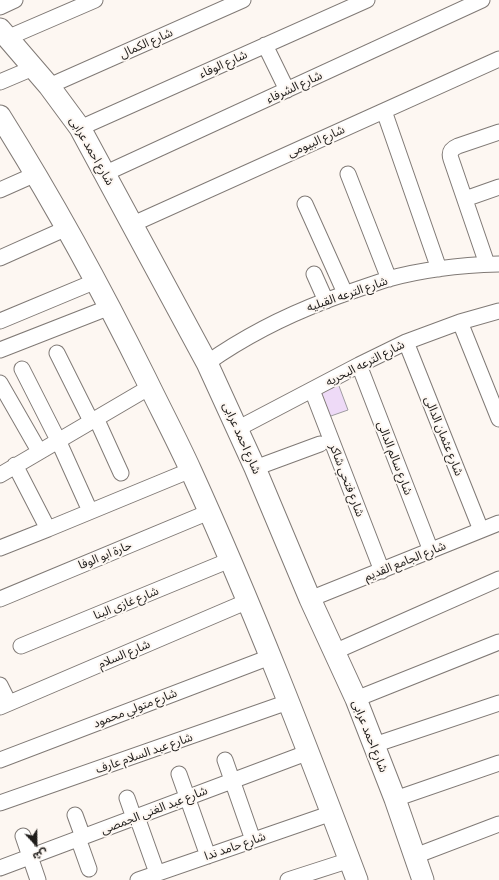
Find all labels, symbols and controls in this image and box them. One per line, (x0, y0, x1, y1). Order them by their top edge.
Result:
street label: شارع الكمال (117, 25, 175, 61)
street label: شارع الوفاء (197, 47, 249, 81)
street label: شارع الشرفاء (264, 68, 324, 106)
street label: شارع احمد عرابى (67, 114, 117, 188)
street label: شارع البيومى (285, 122, 347, 160)
street label: شارع الترعه القبليه (305, 273, 389, 315)
street label: شارع الترعه البحريه (323, 337, 407, 389)
street label: شارع عثمان الدالى (421, 394, 467, 478)
street label: شارع احمد عرابى (220, 400, 264, 476)
street label: شارع سالم الدالى (374, 419, 416, 497)
street label: شارع فتحي شاكر (326, 441, 368, 519)
street label: حارة ابو الوفا (76, 538, 134, 572)
street label: شارع الجامع القديم (362, 538, 448, 584)
street label: شارع غازى البنا (91, 583, 161, 623)
street label: شارع السلام (96, 637, 152, 671)
street label: شارع متولي محمود (91, 685, 179, 731)
street label: شارع احمد عرابى (349, 698, 391, 774)
street label: شارع عبد السلام عارف (94, 730, 194, 776)
street label: شارع عبد الغنى الجمصى (99, 783, 209, 837)
north arrow (16, 824, 56, 864)
street label: شارع حامد ندا (202, 829, 268, 863)
text: ش (31, 847, 50, 864)

